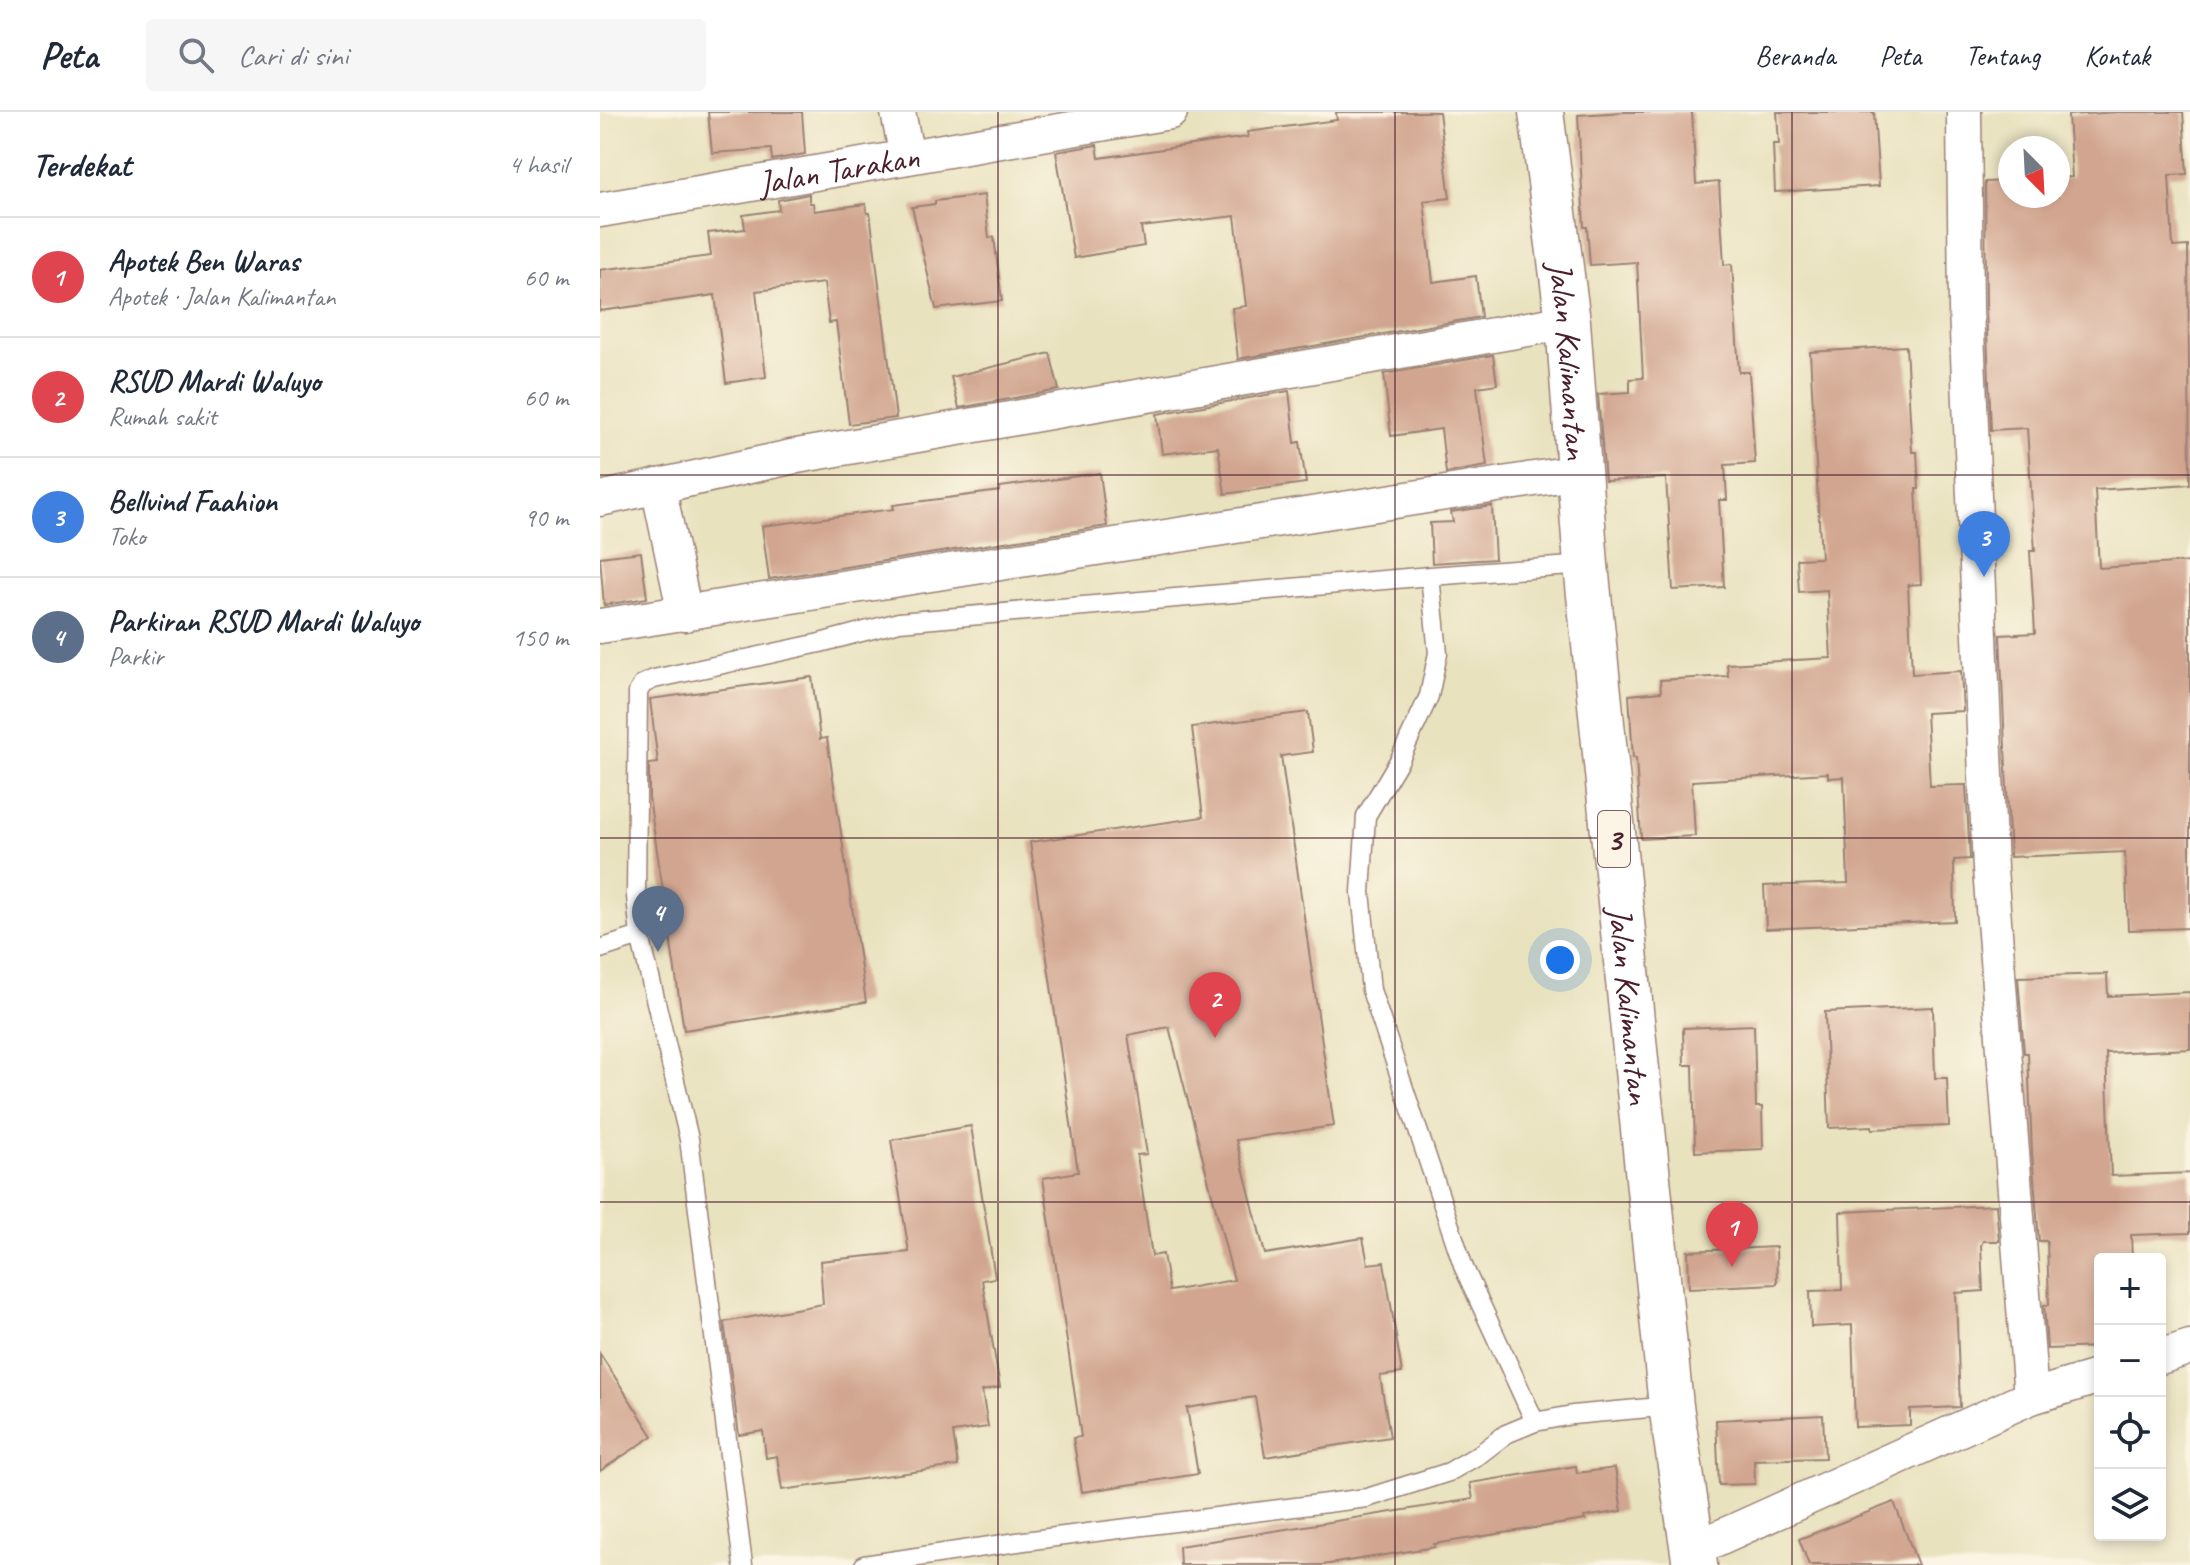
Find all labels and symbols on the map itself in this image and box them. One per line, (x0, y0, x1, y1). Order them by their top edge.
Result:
street label: Jalan Tarakan (753, 134, 923, 205)
north arrow (1998, 136, 2070, 208)
street label: Jalan Kalimantan (1538, 257, 1599, 462)
pin: 3 (1958, 511, 2010, 577)
road number: 3 (1598, 811, 1630, 867)
pin: 4 (632, 886, 684, 952)
street label: Jalan Kalimantan (1598, 903, 1662, 1108)
your location (1540, 940, 1580, 980)
pin: 2 (1189, 972, 1241, 1038)
pin: 1 (1706, 1201, 1758, 1267)

